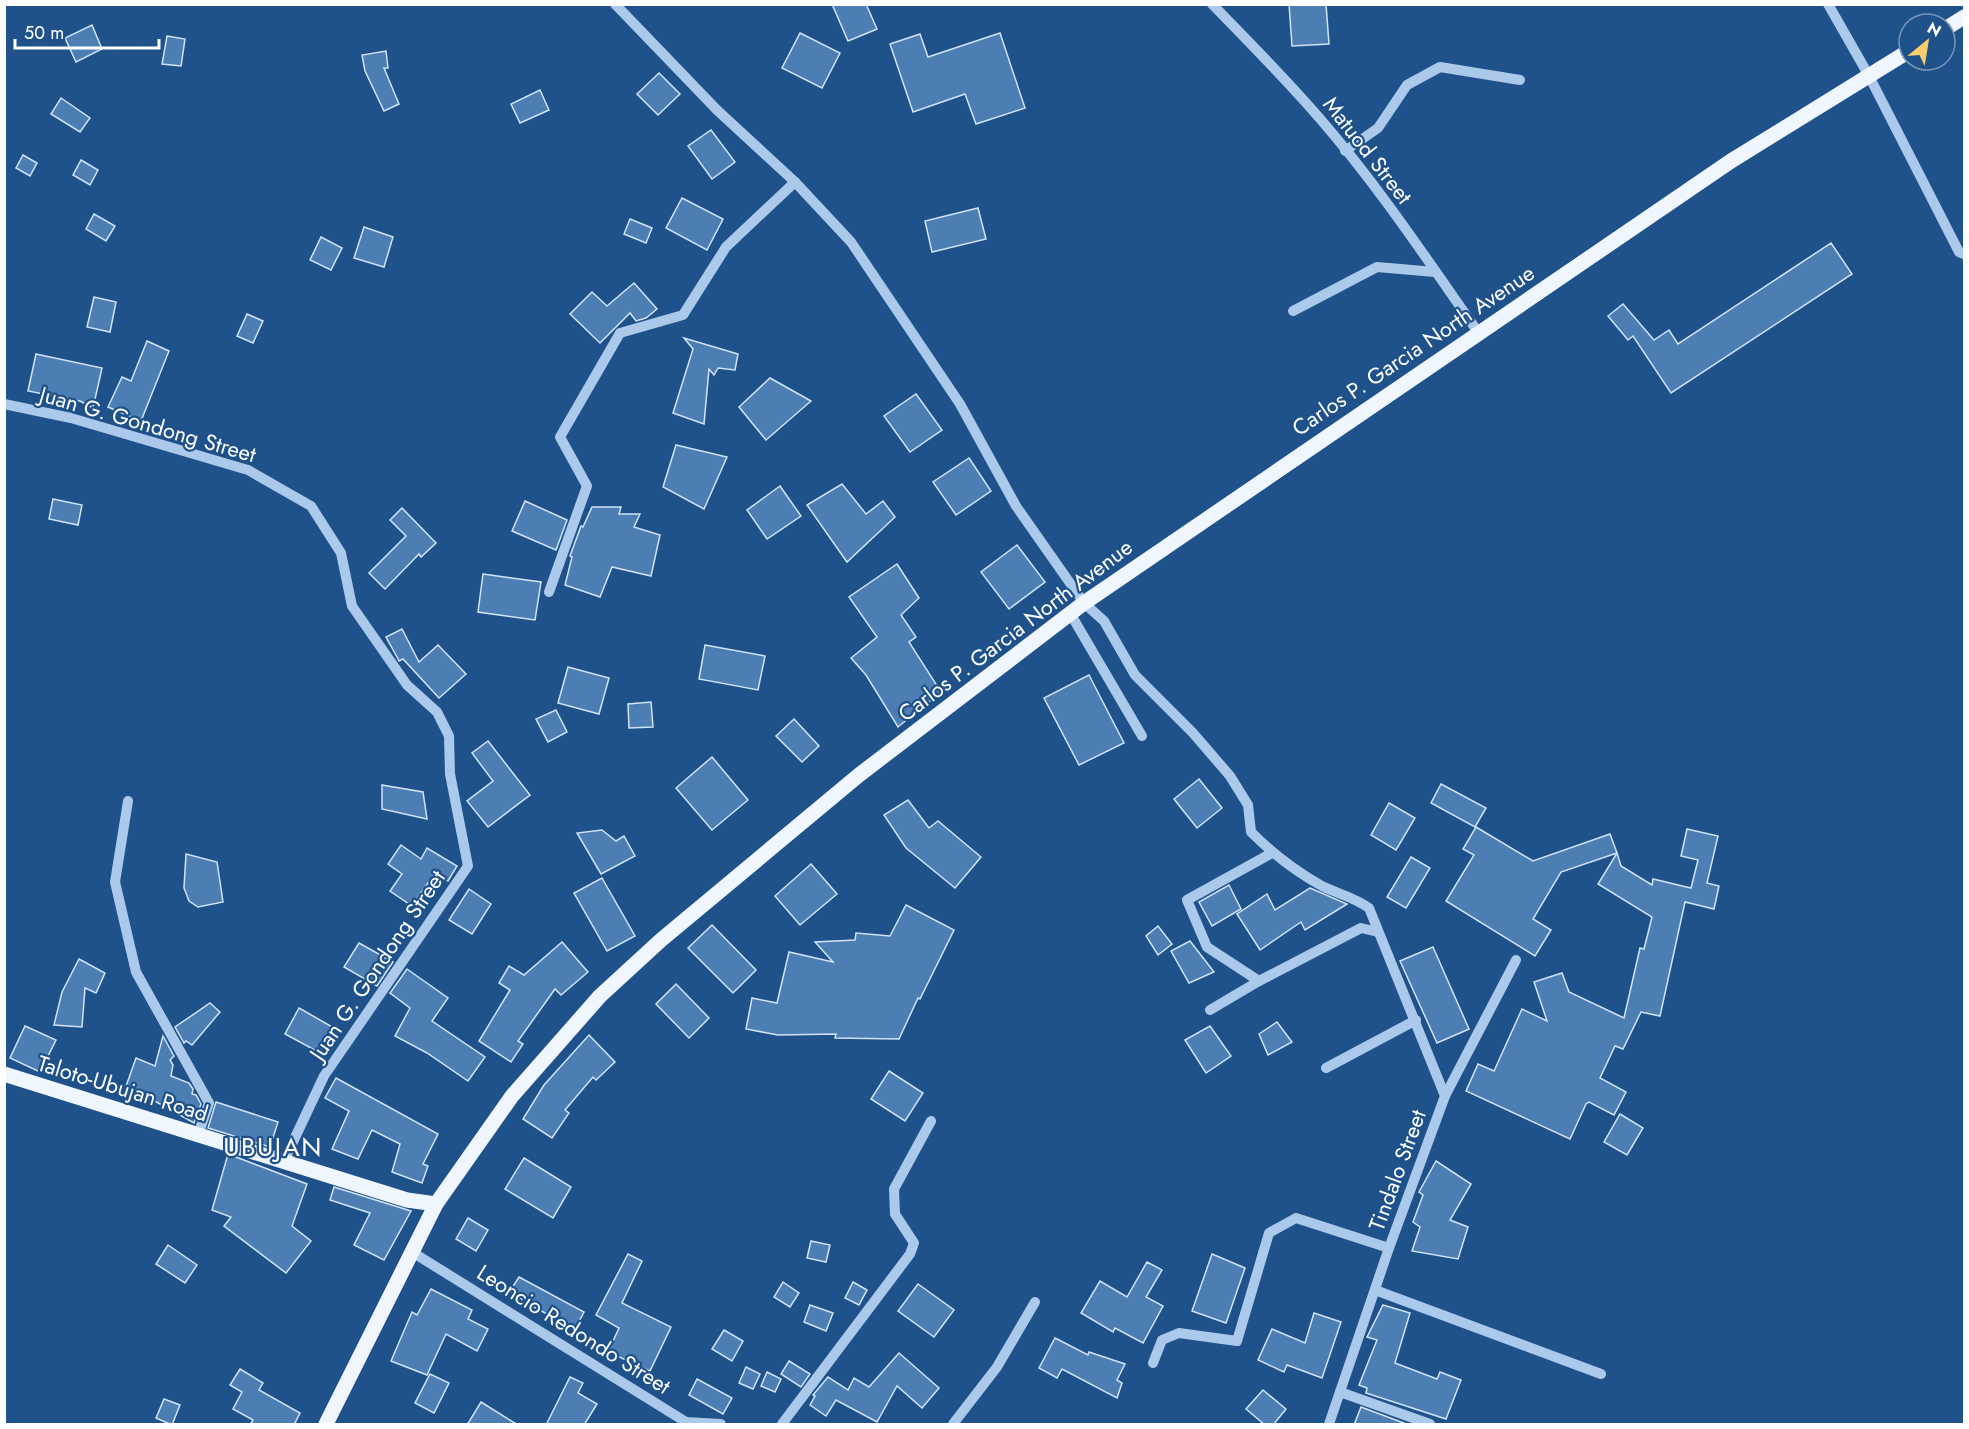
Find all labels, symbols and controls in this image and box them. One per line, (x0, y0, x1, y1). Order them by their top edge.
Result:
scale bar (15, 12, 159, 50)
north arrow (1897, 12, 1957, 72)
text: N (1923, 16, 1946, 43)
text: 50 m (24, 20, 64, 46)
street label: Matuod Street (1316, 89, 1421, 211)
street label: Carlos P. Garcia North Avenue (1285, 257, 1541, 443)
street label: Juan G. Gondong Street (33, 377, 261, 470)
street label: Carlos P. Garcia North Avenue (891, 531, 1139, 729)
street label: Juan G. Gondong Street (300, 863, 453, 1069)
street label: Taloto-Ubujan Road (34, 1047, 212, 1129)
street label: Tindalo Street (1360, 1104, 1434, 1235)
district label: UBUJAN (223, 1128, 323, 1166)
street label: Leoncio Redondo Street (471, 1256, 678, 1402)

